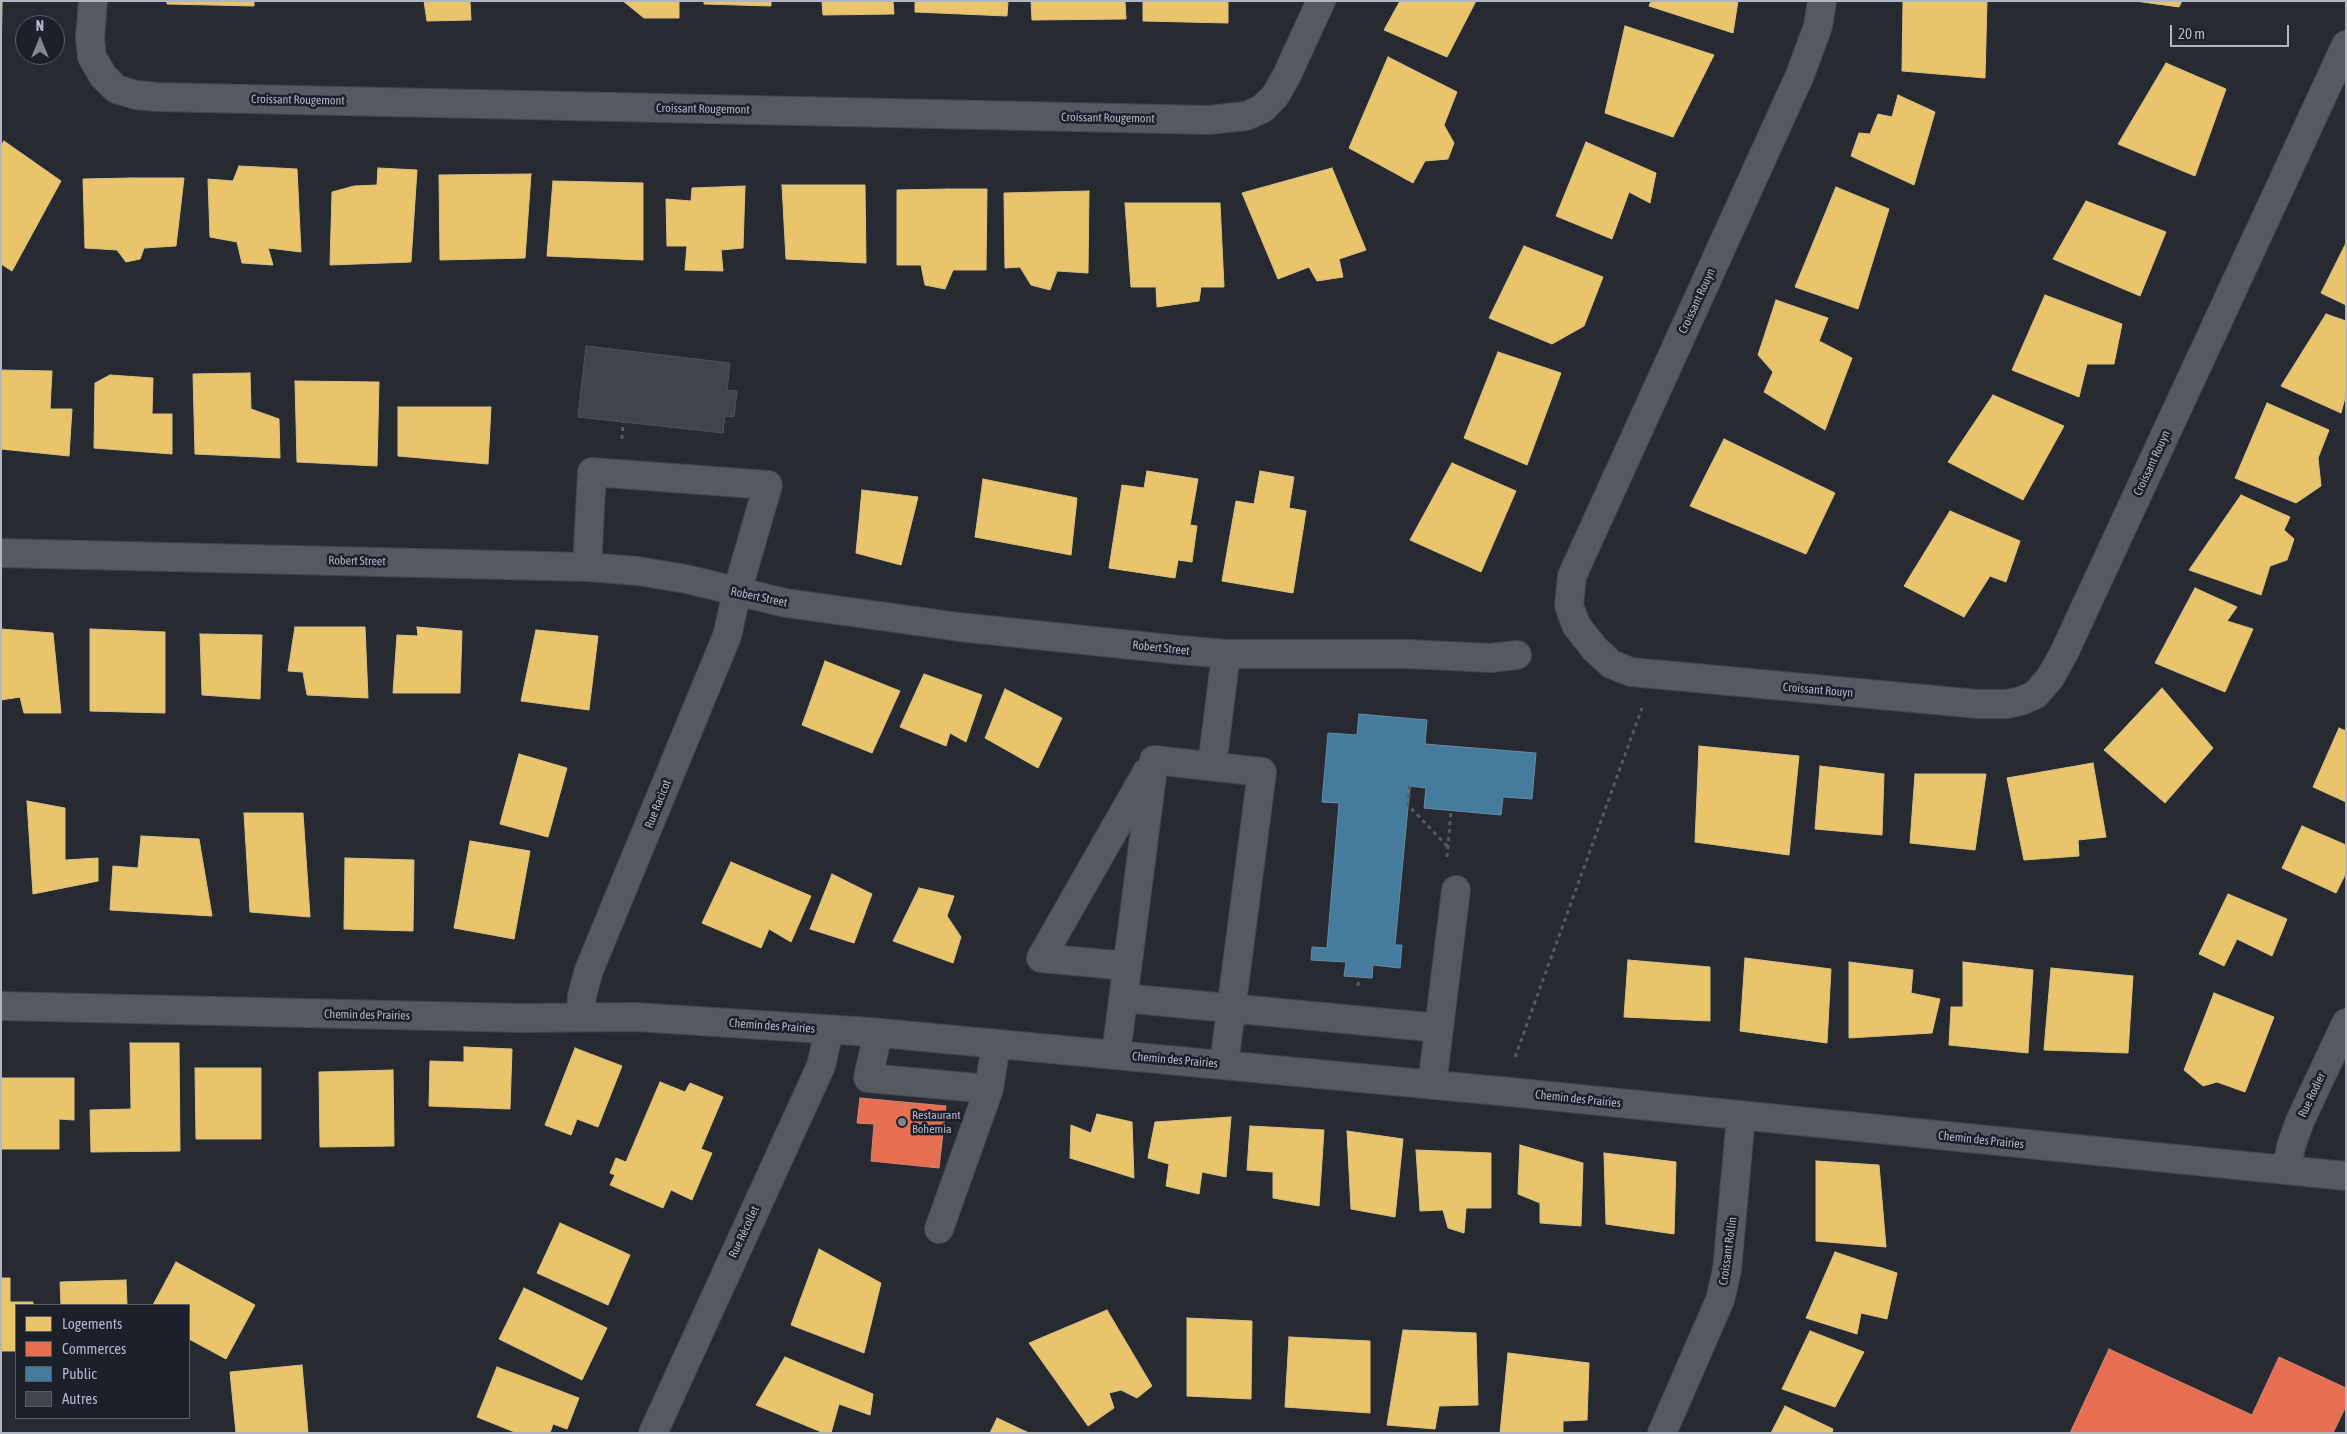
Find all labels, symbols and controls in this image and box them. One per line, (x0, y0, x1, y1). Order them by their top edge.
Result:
north arrow (15, 15, 65, 65)
scale bar (2172, 15, 2291, 47)
text: N (36, 18, 44, 34)
text: 20 m (2178, 25, 2205, 42)
street label: Croissant Rougemont (251, 92, 345, 108)
street label: Croissant Rougemont (656, 101, 750, 117)
street label: Croissant Rougemont (1061, 110, 1155, 126)
street label: Croissant Rouyn (1676, 266, 1718, 336)
street label: Croissant Rouyn (2131, 428, 2173, 498)
street label: Robert Street (328, 553, 386, 569)
street label: Robert Street (729, 584, 789, 610)
street label: Robert Street (1132, 638, 1190, 658)
street label: Croissant Rouyn (1782, 680, 1854, 700)
street label: Rue Racicot (642, 778, 674, 830)
street label: Chemin des Prairies (324, 1007, 410, 1023)
street label: Chemin des Prairies (729, 1016, 815, 1036)
street label: Chemin des Prairies (1132, 1049, 1218, 1071)
street label: Rue Rodier (2295, 1070, 2329, 1120)
street label: Chemin des Prairies (1534, 1087, 1622, 1111)
place label: Restaurant Bohemia (912, 1108, 961, 1136)
marker: Restaurant Bohemia (896, 1116, 908, 1128)
street label: Chemin des Prairies (1937, 1128, 2025, 1152)
street label: Rue Récollet (726, 1204, 762, 1260)
street label: Croissant Rollin (1716, 1216, 1740, 1286)
legend (15, 1304, 190, 1419)
text: Logements (62, 1315, 122, 1332)
text: Commerces (62, 1340, 126, 1357)
text: Public (62, 1365, 97, 1382)
text: Autres (62, 1390, 97, 1407)

